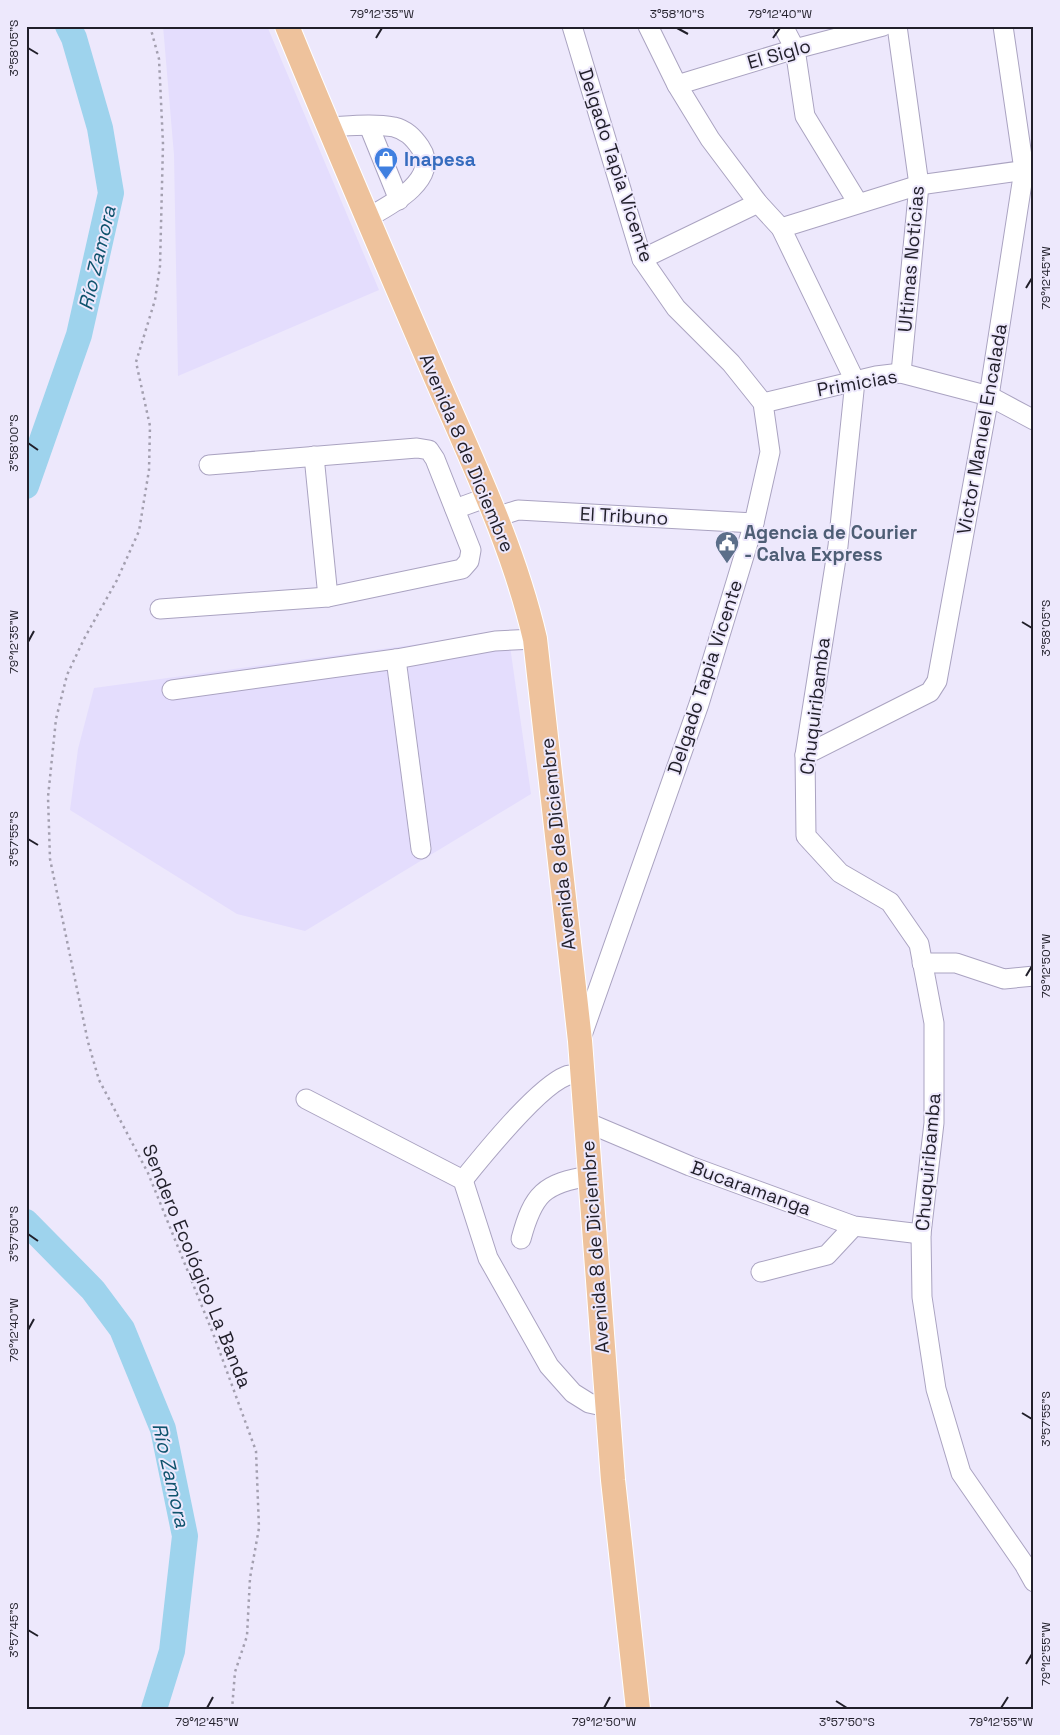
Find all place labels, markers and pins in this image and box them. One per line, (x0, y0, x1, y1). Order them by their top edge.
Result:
shop icon: Inapesa (373, 146, 399, 180)
place label: Inapesa (404, 147, 476, 172)
place label: Agencia de Courier - Calva Express (744, 520, 917, 567)
public building icon: Agencia de Courier - Calva Express (714, 530, 740, 564)

